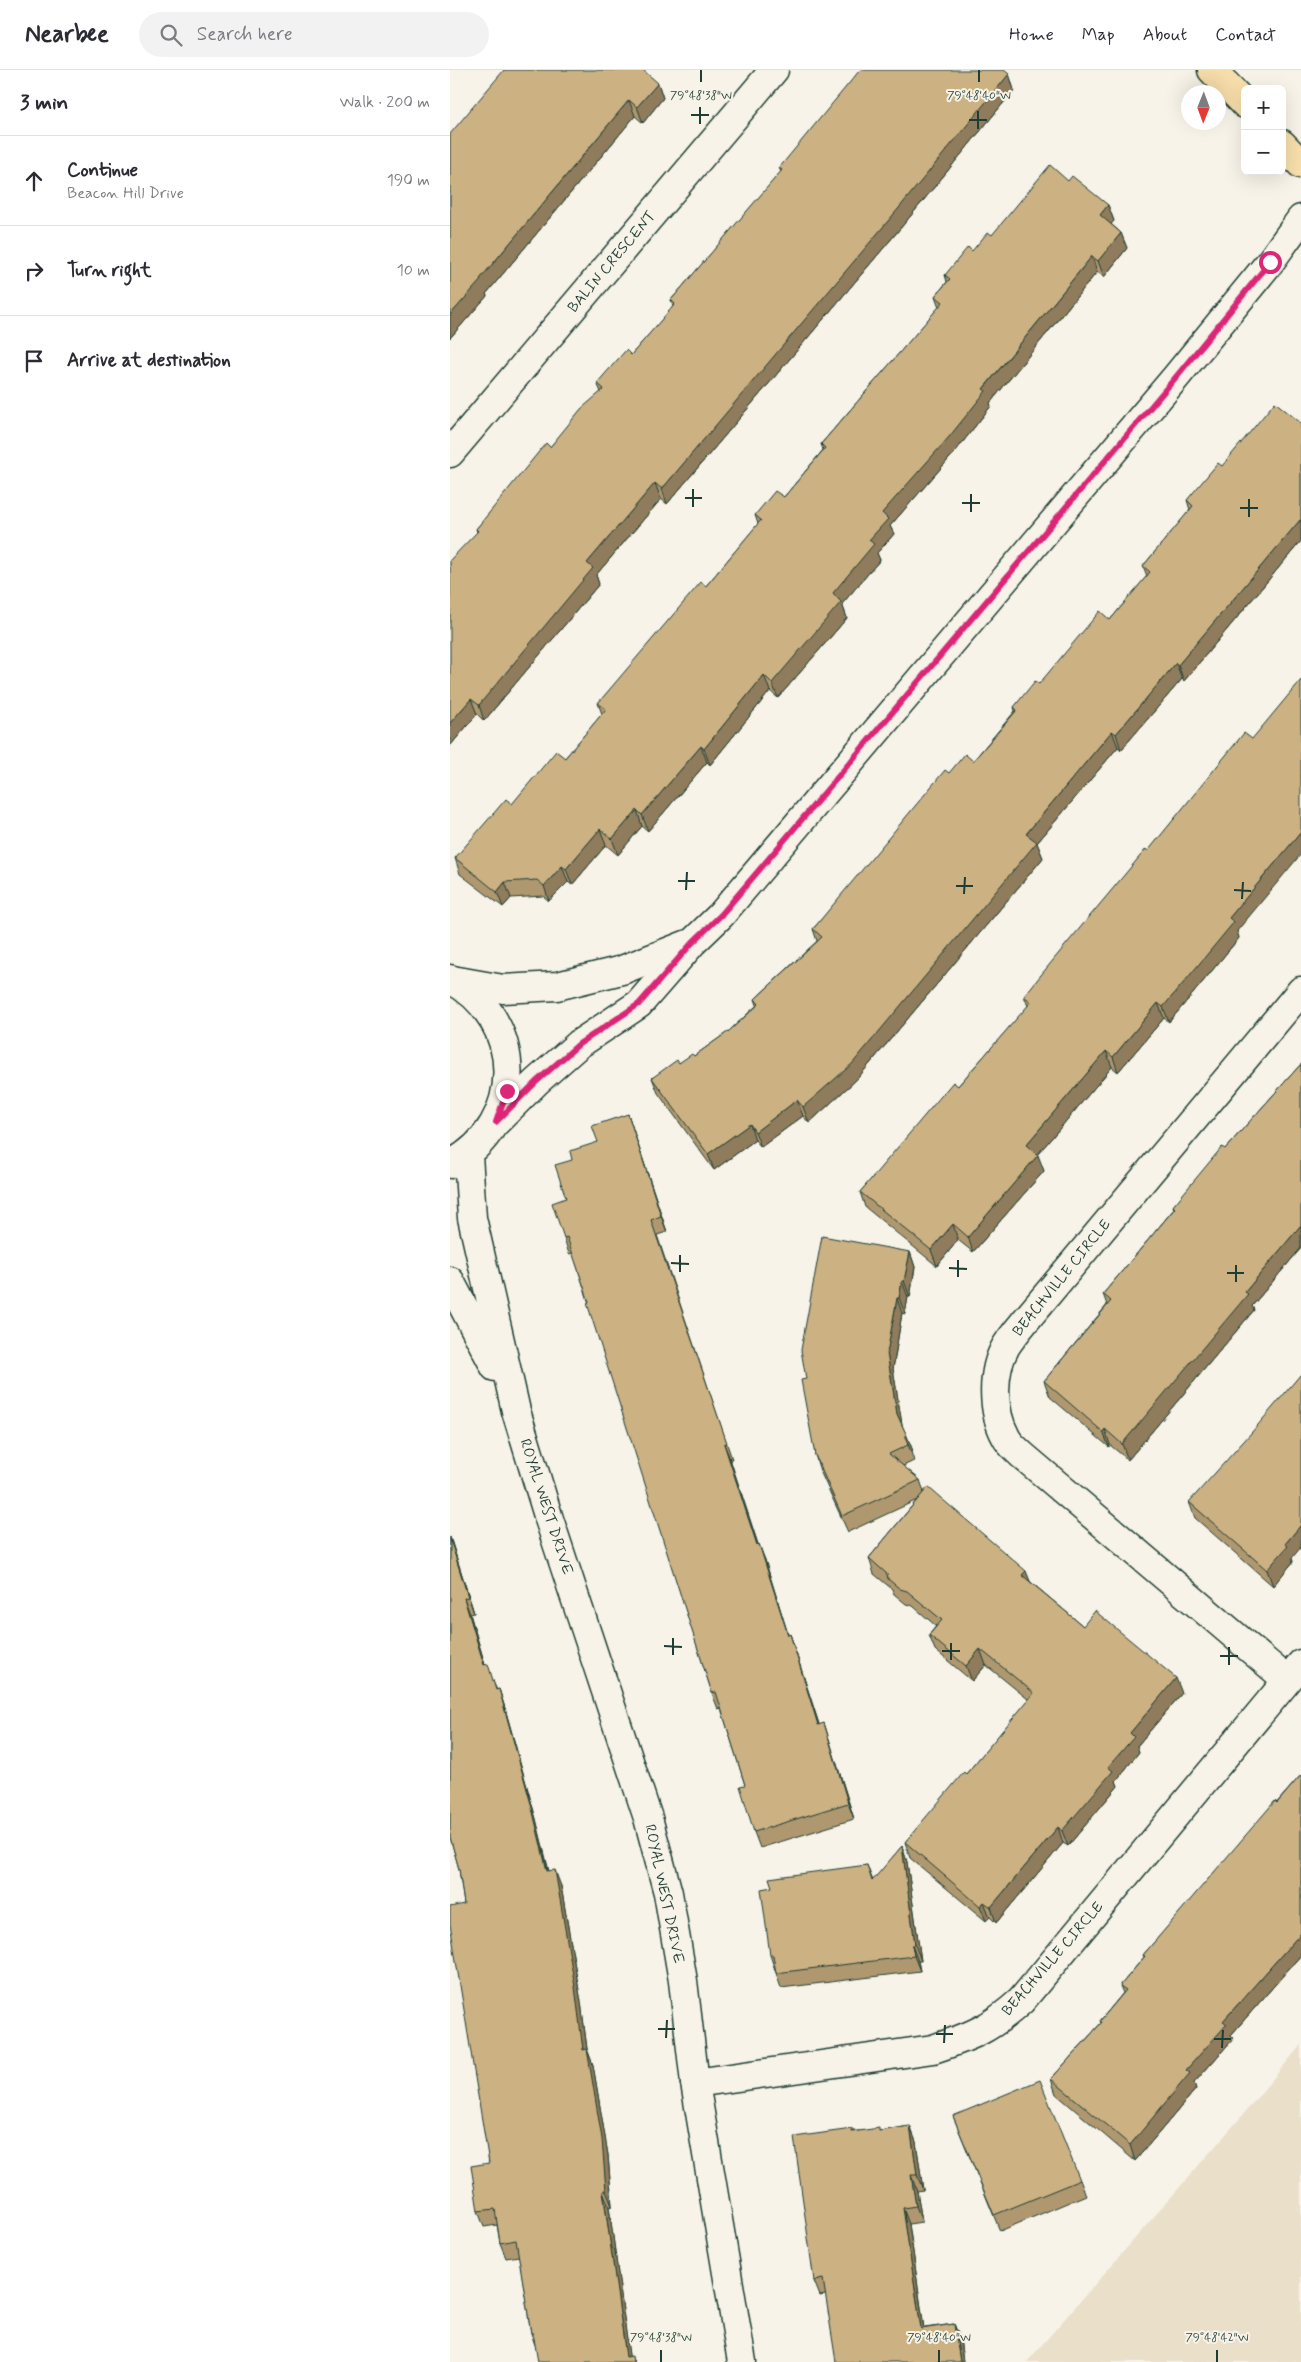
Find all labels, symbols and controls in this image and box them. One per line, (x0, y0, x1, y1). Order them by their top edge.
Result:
search box (139, 12, 489, 57)
text: Nearbee (25, 19, 109, 50)
icon: search (157, 21, 185, 49)
text: Search here (197, 22, 293, 47)
text: Home (1009, 23, 1054, 47)
text: Map (1082, 23, 1115, 47)
text: About (1143, 23, 1187, 47)
text: Contact (1215, 23, 1276, 47)
north arrow (1181, 85, 1226, 130)
map controls (1241, 85, 1286, 175)
button: + (1241, 85, 1286, 130)
text: 79°48'38"W (670, 88, 732, 104)
text: 79°48'40"W (947, 88, 1011, 104)
text: 3 min (20, 89, 68, 117)
text: Walk · 200 m (339, 92, 430, 113)
button: − (1241, 130, 1286, 175)
text: Continue (67, 158, 138, 183)
icon: ahead (20, 167, 48, 195)
text: 190 m (387, 170, 430, 191)
text: Beacon Hill Drive (67, 183, 184, 204)
street label: BALIN CRESCENT (563, 207, 661, 317)
route start (1259, 251, 1282, 274)
icon: right (20, 257, 48, 285)
text: Turn right (67, 258, 151, 283)
text: 10 m (397, 260, 430, 281)
icon: arrive (20, 347, 48, 375)
text: Arrive at destination (67, 348, 231, 373)
route end (496, 1080, 519, 1103)
street label: BEACHVILLE CIRCLE (1008, 1215, 1116, 1341)
street label: ROYAL WEST DRIVE (515, 1437, 578, 1578)
street label: ROYAL WEST DRIVE (639, 1823, 689, 1966)
street label: BEACHVILLE CIRCLE (998, 1897, 1108, 2020)
text: 79°48'38"W (630, 2330, 692, 2346)
text: 79°48'40"W (907, 2330, 971, 2346)
text: 79°48'42"W (1185, 2330, 1249, 2346)

